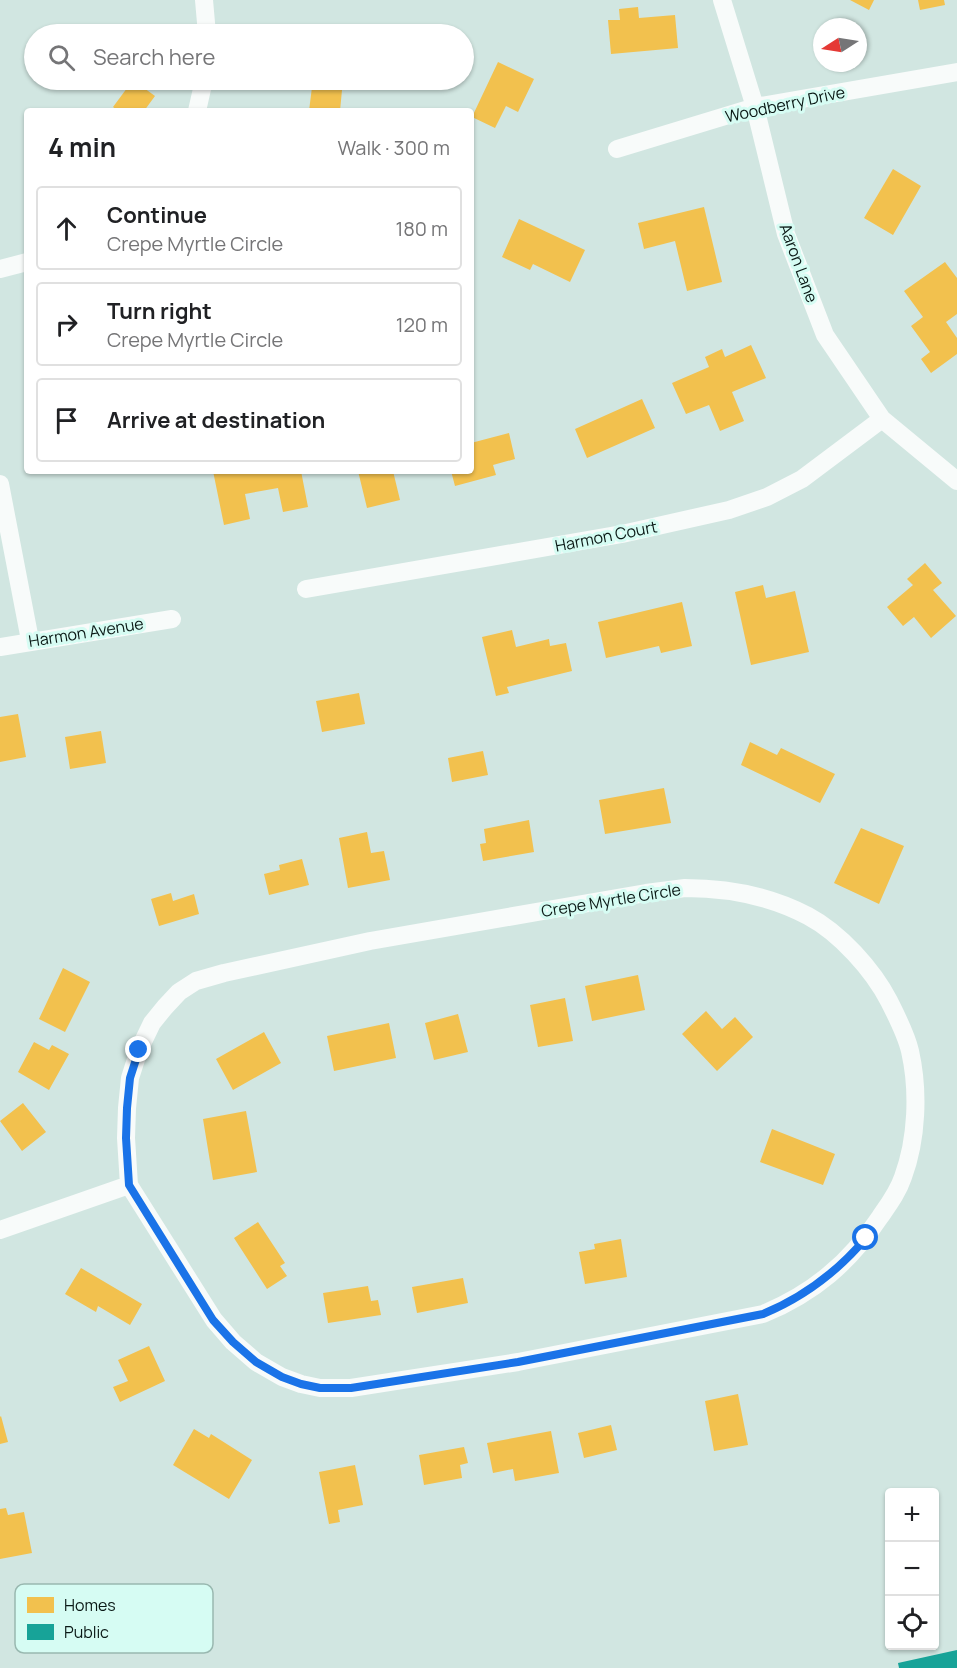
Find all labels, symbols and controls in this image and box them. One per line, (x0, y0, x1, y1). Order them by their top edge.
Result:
north arrow (813, 18, 867, 72)
search box (24, 24, 474, 90)
icon: search (45, 41, 78, 74)
text: Search here (93, 42, 215, 72)
street label: Woodberry Drive (723, 81, 847, 127)
text: 4 min (48, 129, 116, 165)
text: Walk · 300 m (338, 134, 450, 161)
text: Continue (107, 200, 207, 230)
icon: ahead (50, 212, 83, 245)
text: 180 m (395, 215, 448, 242)
street label: Aaron Lane (775, 220, 823, 306)
text: Crepe Myrtle Circle (107, 230, 283, 257)
text: Turn right (107, 296, 212, 326)
icon: right (50, 308, 83, 341)
text: 120 m (396, 311, 448, 338)
text: Crepe Myrtle Circle (107, 326, 283, 353)
icon: arrive (50, 404, 83, 437)
text: Arrive at destination (107, 405, 325, 435)
street label: Harmon Court (553, 515, 659, 557)
street label: Harmon Avenue (27, 612, 145, 652)
street label: Crepe Myrtle Circle (540, 878, 682, 922)
route end (125, 1036, 151, 1062)
route start (852, 1224, 878, 1250)
map controls (885, 1488, 939, 1650)
button: + (885, 1488, 939, 1542)
button: − (885, 1542, 939, 1596)
legend (15, 1584, 213, 1653)
text: Homes (64, 1594, 116, 1616)
button: locate (885, 1596, 939, 1650)
text: Public (64, 1621, 109, 1643)

